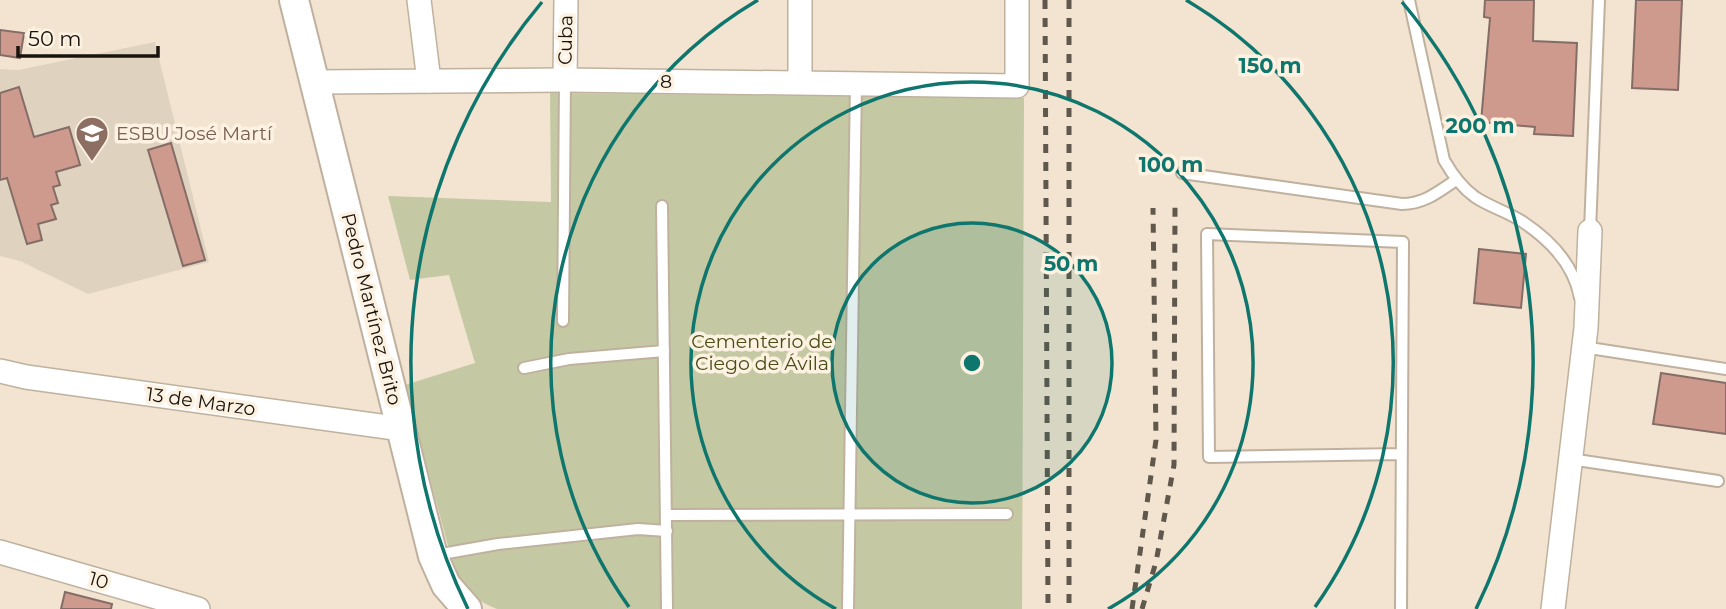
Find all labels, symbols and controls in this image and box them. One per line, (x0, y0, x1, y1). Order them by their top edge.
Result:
scale bar (18, 14, 158, 58)
street label: Cuba (554, 15, 577, 65)
text: 50 m (28, 26, 82, 51)
text: 150 m (1239, 53, 1301, 78)
street label: 8 (660, 70, 672, 93)
text: 200 m (1446, 113, 1514, 138)
school or university icon: ESBU José Martí (73, 114, 111, 163)
place label: ESBU José Martí (116, 122, 273, 145)
text: 100 m (1139, 152, 1203, 177)
street label: Pedro Martínez Brito (337, 211, 407, 408)
text: 50 m (1044, 251, 1098, 276)
park label: Cementerio de Ciego de Ávila (691, 330, 833, 375)
centre of rings (960, 351, 984, 375)
street label: 13 de Marzo (145, 382, 257, 421)
street label: 10 (86, 567, 111, 594)

